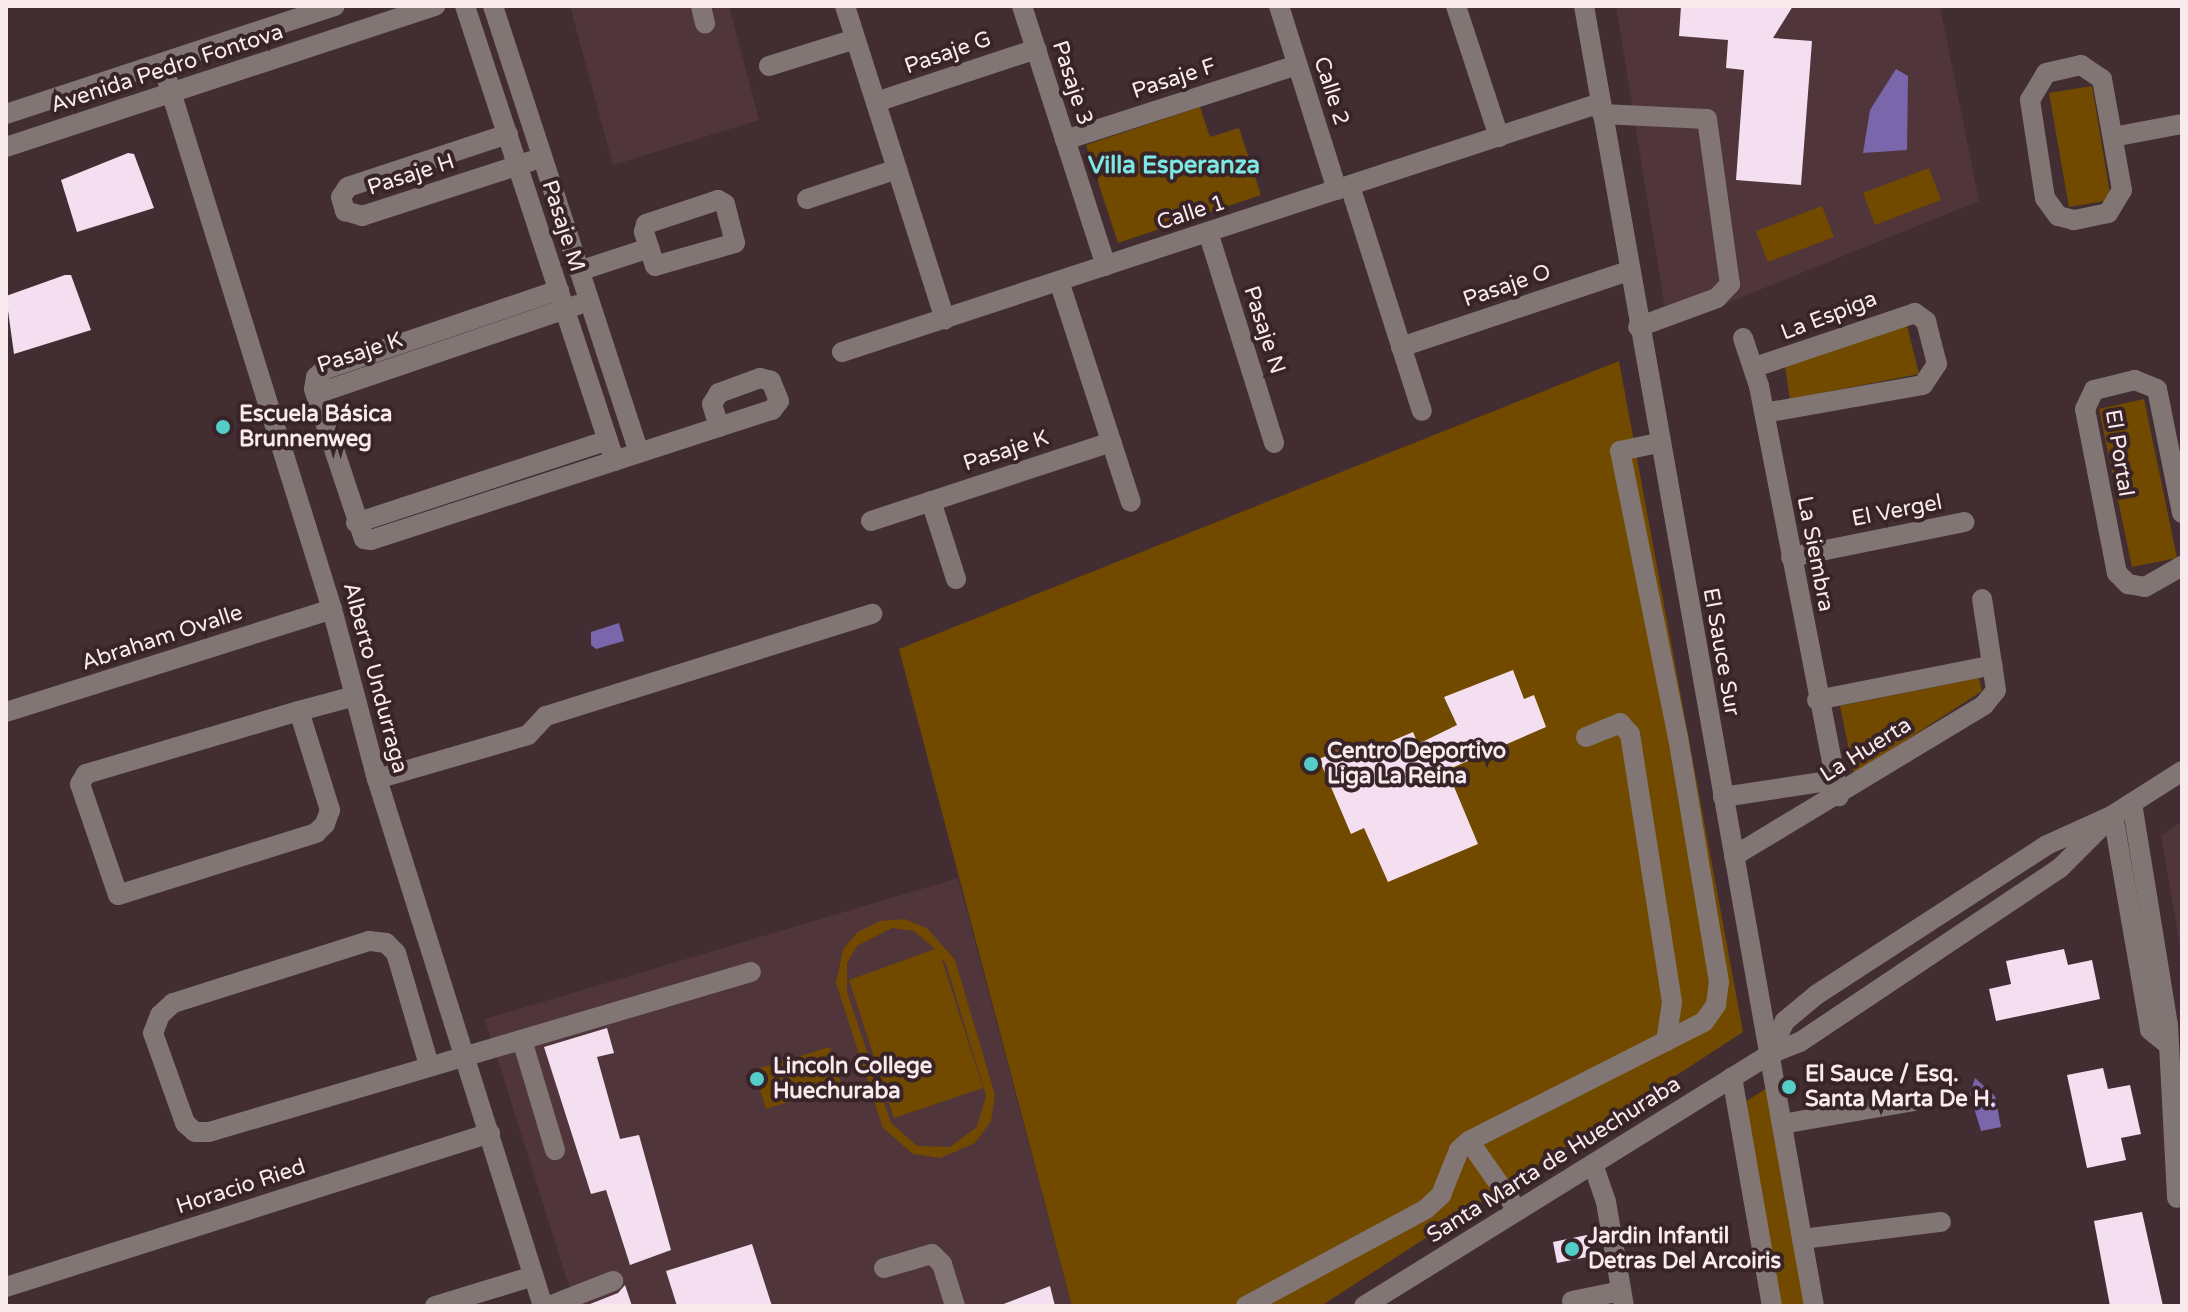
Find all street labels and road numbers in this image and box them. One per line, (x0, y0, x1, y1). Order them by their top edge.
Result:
street label: Avenida Pedro Fontova (47, 19, 287, 119)
street label: Pasaje G (901, 26, 995, 80)
street label: Pasaje 3 (1046, 38, 1098, 128)
street label: Pasaje F (1129, 53, 1219, 105)
street label: Calle 2 (1308, 53, 1354, 129)
street label: Pasaje H (364, 149, 458, 201)
street label: Pasaje M (536, 177, 590, 275)
street label: Calle 1 (1153, 190, 1229, 236)
street label: Pasaje O (1460, 259, 1554, 313)
street label: Pasaje N (1237, 283, 1291, 377)
street label: La Espiga (1777, 286, 1881, 346)
street label: Pasaje K (314, 327, 406, 379)
street label: El Portal (2099, 408, 2139, 498)
street label: Pasaje K (960, 425, 1052, 477)
street label: El Vergel (1849, 489, 1945, 533)
street label: La Siembra (1791, 494, 1839, 614)
street label: Alberto Undurraga (337, 580, 413, 776)
street label: El Sauce Sur (1697, 586, 1745, 718)
street label: Abraham Ovalle (78, 600, 246, 676)
street label: La Huerta (1816, 712, 1916, 788)
street label: Santa Marta de Huechuraba (1422, 1071, 1686, 1249)
street label: Horacio Ried (173, 1154, 309, 1220)

